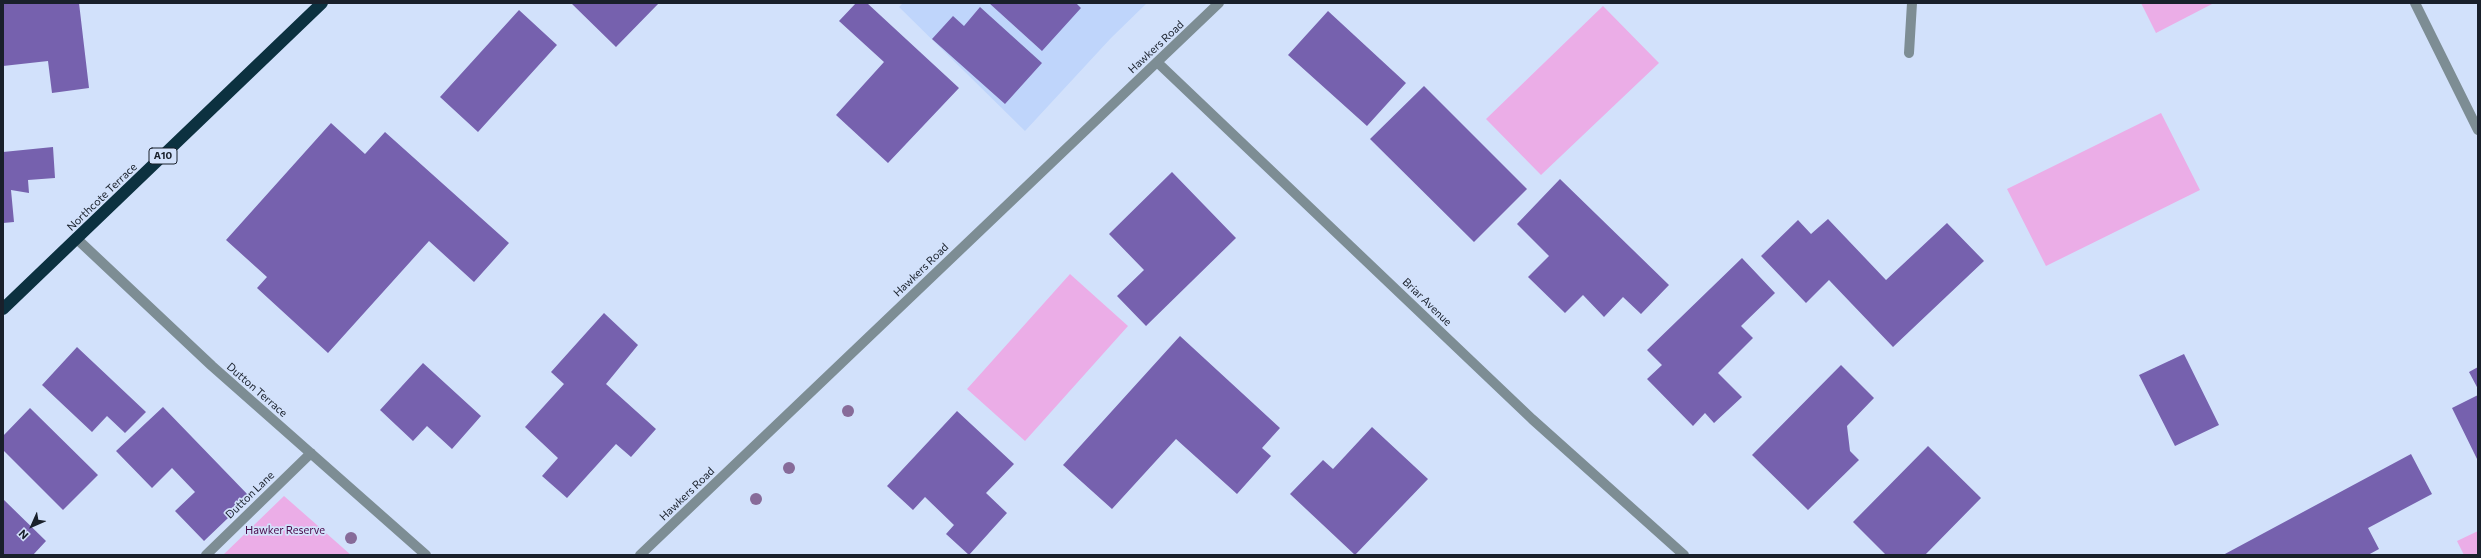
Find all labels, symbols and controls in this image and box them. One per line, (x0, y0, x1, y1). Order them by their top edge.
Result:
street label: Hawkers Road (1125, 18, 1187, 76)
road number: A10 (149, 148, 177, 164)
street label: Northcote Terrace (64, 160, 140, 234)
street label: Hawkers Road (891, 241, 951, 299)
street label: Briar Avenue (1400, 275, 1454, 329)
street label: Dutton Terrace (224, 360, 290, 420)
street label: Hawkers Road (657, 465, 717, 523)
street label: Dutton Lane (223, 469, 277, 521)
north arrow (12, 506, 52, 546)
park label: Hawker Reserve (245, 523, 325, 537)
text: N (16, 527, 31, 542)

